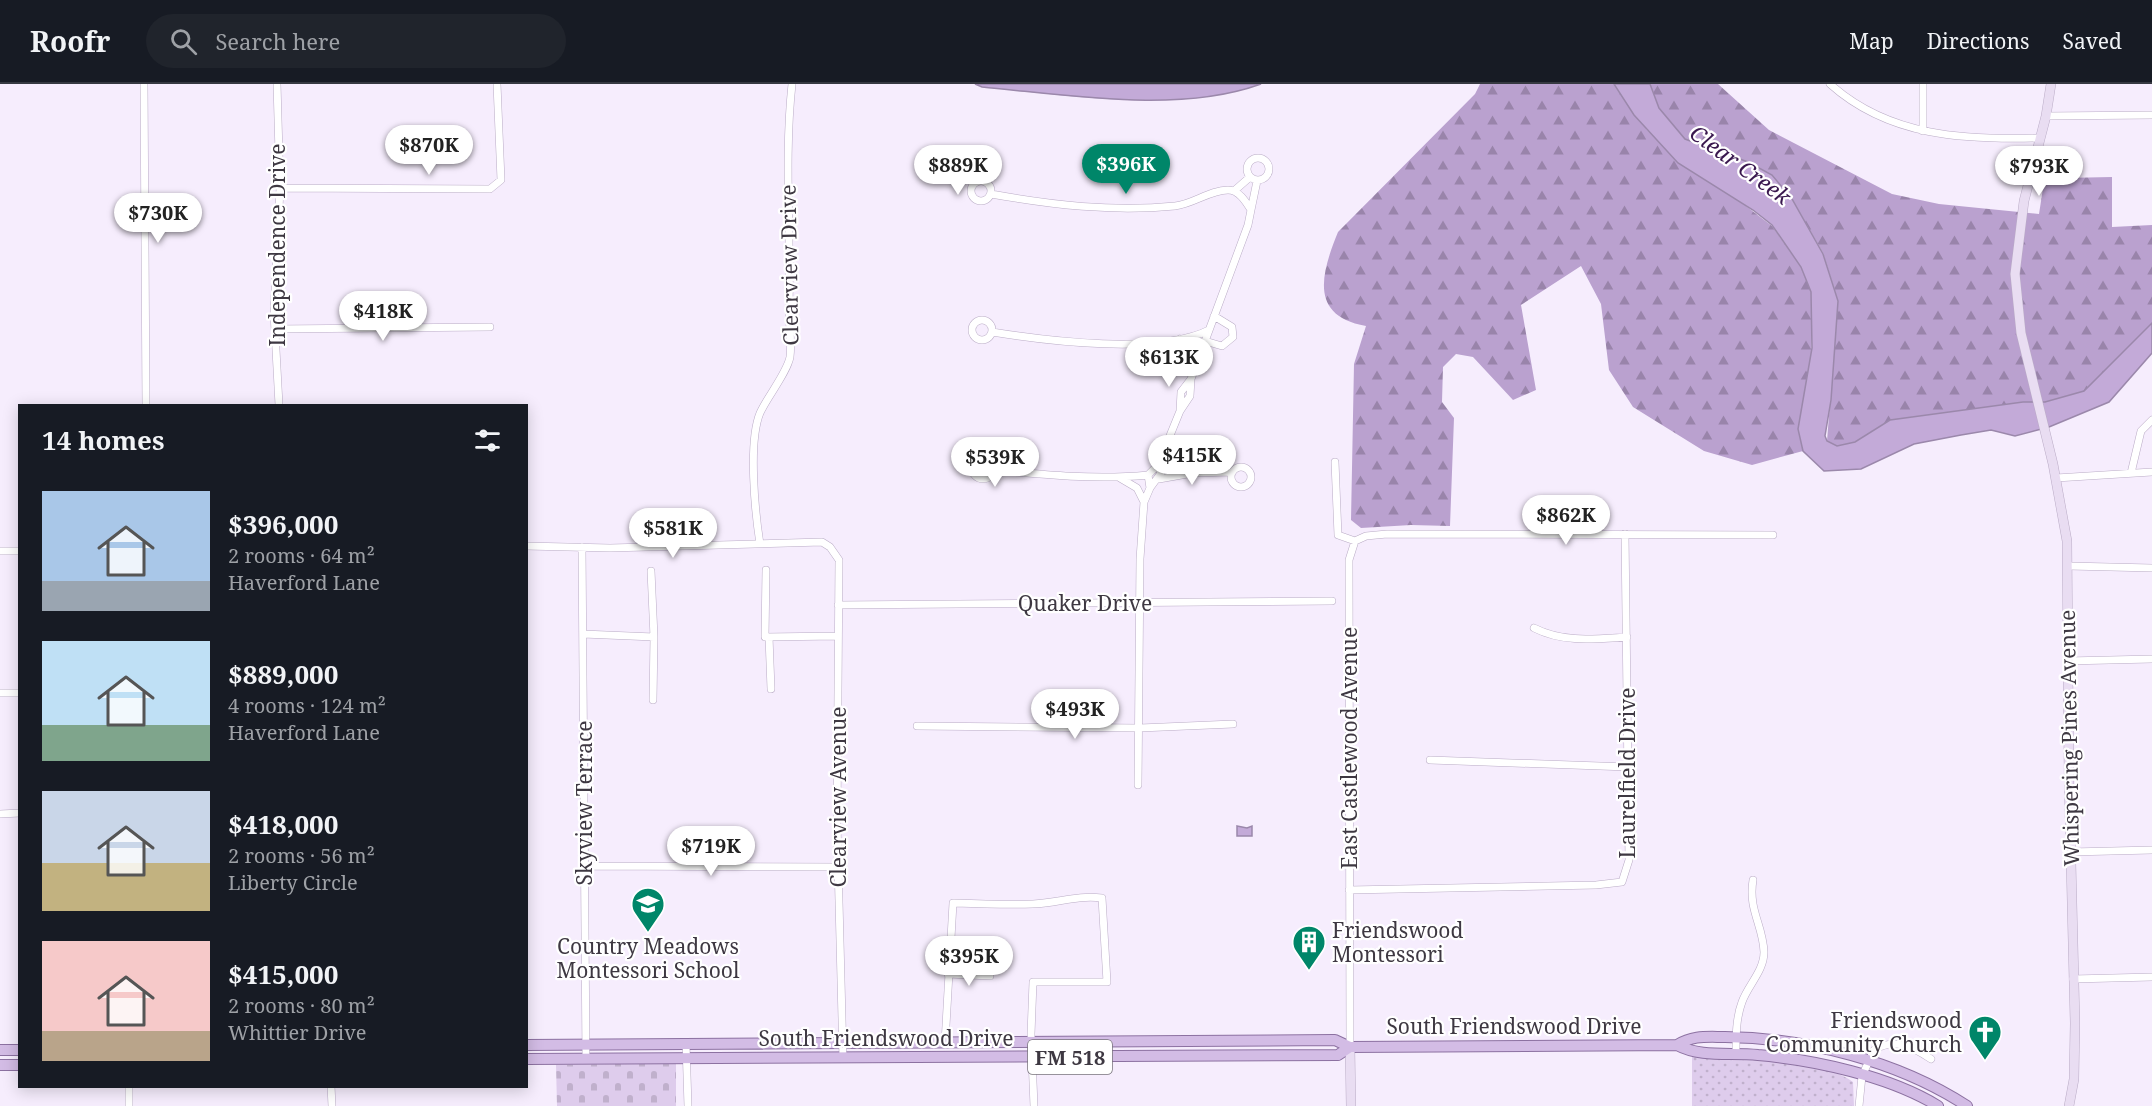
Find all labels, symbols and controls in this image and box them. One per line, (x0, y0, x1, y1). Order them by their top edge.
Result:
search box (146, 14, 566, 68)
text: Roofr (30, 22, 110, 60)
icon: search (167, 25, 200, 58)
text: Search here (215, 26, 340, 56)
text: Map (1849, 27, 1894, 55)
text: Directions (1927, 27, 2029, 55)
text: Saved (2062, 27, 2122, 55)
water label: Clear Creek (1684, 117, 1799, 212)
pin: $870K (387, 125, 471, 176)
text: $870K (399, 131, 459, 158)
street label: Independence Drive (263, 143, 291, 347)
pin: $396K (1084, 144, 1168, 195)
pin: $889K (916, 145, 1000, 196)
pin: $793K (1997, 146, 2081, 197)
text: $396K (1096, 150, 1156, 177)
text: $889K (928, 151, 988, 178)
text: $793K (2009, 152, 2069, 179)
street label: Clearview Drive (774, 184, 804, 346)
pin: $730K (116, 193, 200, 244)
text: $730K (128, 199, 188, 226)
pin: $418K (341, 291, 425, 342)
text: $418K (353, 297, 413, 324)
pin: $613K (1127, 337, 1211, 388)
text: $613K (1139, 343, 1199, 370)
text: 14 homes (42, 422, 164, 458)
icon: filters (471, 424, 504, 457)
pin: $415K (1150, 435, 1234, 486)
pin: $539K (953, 437, 1037, 488)
text: $415K (1162, 441, 1222, 468)
text: $539K (965, 443, 1025, 470)
pin: $862K (1524, 495, 1608, 546)
text: $862K (1536, 501, 1596, 528)
text: $396,000 (228, 506, 338, 542)
pin: $581K (631, 508, 715, 559)
text: $581K (643, 514, 703, 541)
icon: home (90, 515, 162, 587)
text: 2 rooms · 64 m² (228, 542, 375, 569)
text: Haverford Lane (228, 569, 380, 596)
street label: Quaker Drive (1018, 589, 1152, 617)
street label: Whispering Pines Avenue (2053, 609, 2085, 867)
street label: East Castlewood Avenue (1335, 627, 1363, 869)
text: $889,000 (228, 656, 338, 692)
icon: home (90, 665, 162, 737)
street label: Laurelfield Drive (1613, 687, 1641, 859)
pin: $493K (1033, 689, 1117, 740)
text: 4 rooms · 124 m² (228, 692, 386, 719)
text: $493K (1045, 695, 1105, 722)
street label: Clearview Avenue (824, 706, 852, 888)
text: Haverford Lane (228, 719, 380, 746)
street label: Skyview Terrace (570, 720, 598, 886)
text: $418,000 (228, 806, 338, 842)
icon: home (90, 815, 162, 887)
pin: $719K (669, 826, 753, 877)
text: $719K (681, 832, 741, 859)
text: 2 rooms · 56 m² (228, 842, 375, 869)
text: Liberty Circle (228, 869, 358, 896)
school or university icon: Country Meadows Montessori School (630, 886, 666, 933)
place label: Friendswood Montessori (1332, 916, 1463, 968)
building icon: Friendswood Montessori (1291, 924, 1327, 971)
place label: Country Meadows Montessori School (557, 932, 740, 984)
pin: $395K (927, 936, 1011, 987)
text: $395K (939, 942, 999, 969)
text: $415,000 (228, 956, 338, 992)
icon: home (90, 965, 162, 1037)
text: 2 rooms · 80 m² (228, 992, 375, 1019)
place label: Friendswood Community Church (1766, 1006, 1962, 1058)
street label: South Friendswood Drive (1386, 1012, 1642, 1040)
church icon: Friendswood Community Church (1967, 1014, 2003, 1061)
text: Whittier Drive (228, 1019, 366, 1046)
street label: South Friendswood Drive (758, 1024, 1014, 1052)
road number: FM 518 (1028, 1040, 1112, 1074)

